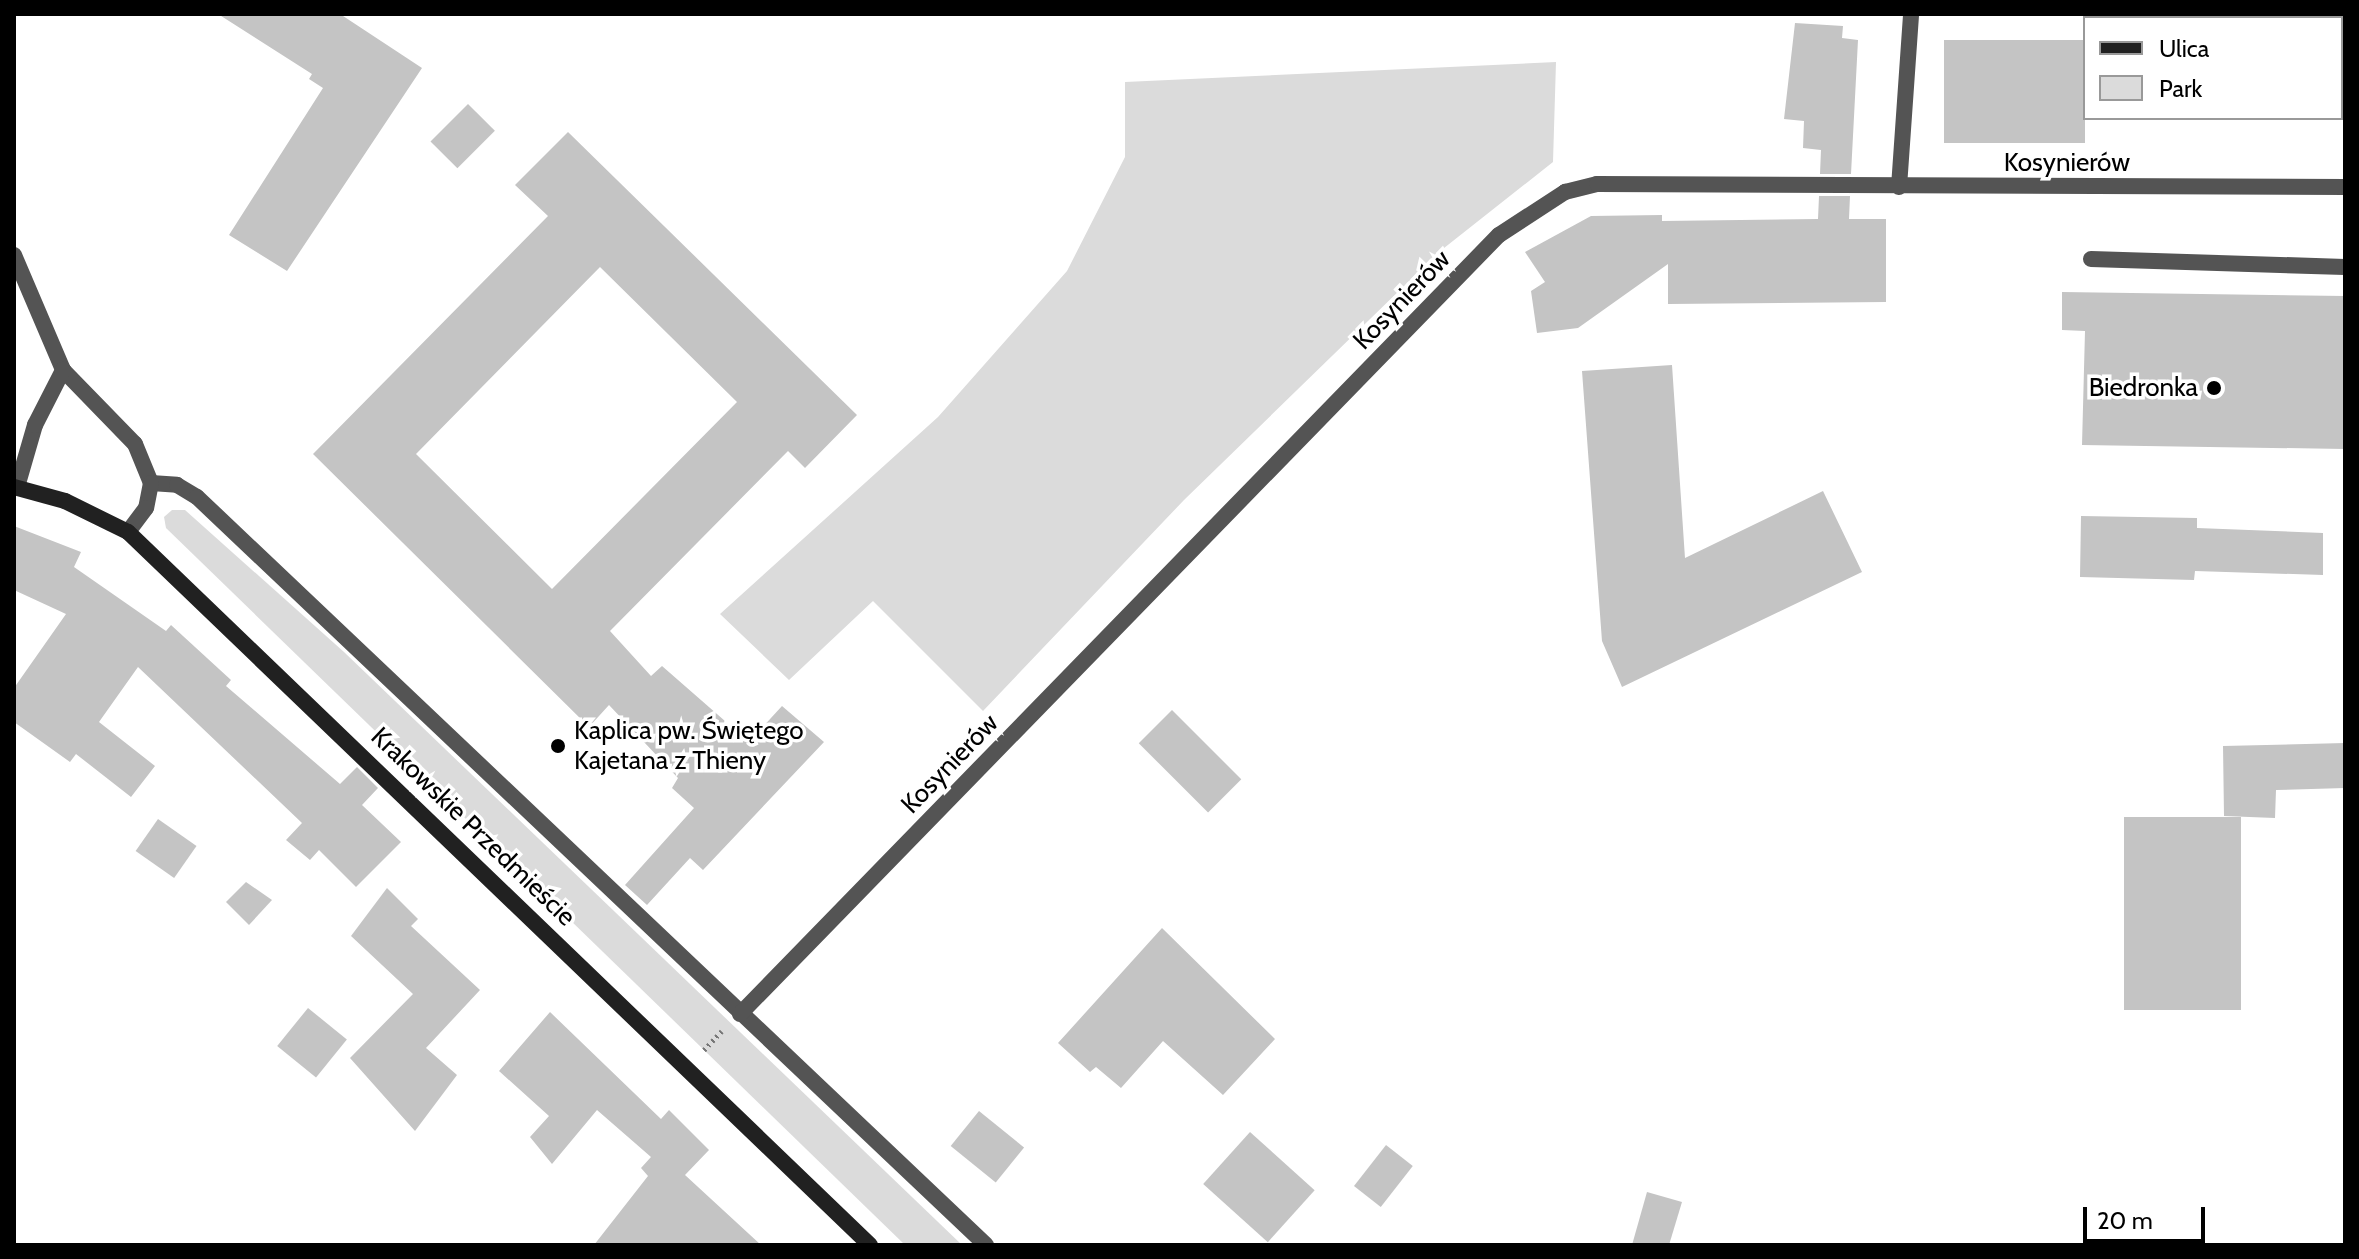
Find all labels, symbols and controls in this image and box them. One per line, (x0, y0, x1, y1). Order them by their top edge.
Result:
legend (2083, 16, 2343, 120)
text: Ulica (2159, 34, 2209, 63)
text: Park (2159, 74, 2202, 103)
street label: Kosynierów (2004, 147, 2130, 179)
street label: Kosynierów (1347, 244, 1457, 356)
place label: Biedronka (2089, 372, 2198, 404)
marker: Biedronka (2205, 379, 2223, 397)
street label: Kosynierów (895, 708, 1005, 820)
place label: Kaplica pw. Świętego Kajetana z Thieny (574, 715, 803, 776)
street label: Krakowskie Przedmieście (364, 721, 582, 933)
marker: Kaplica pw. Świętego Kajetana z Thieny (549, 737, 567, 755)
scale bar (2087, 1191, 2209, 1241)
text: 20 m (2097, 1206, 2153, 1235)

